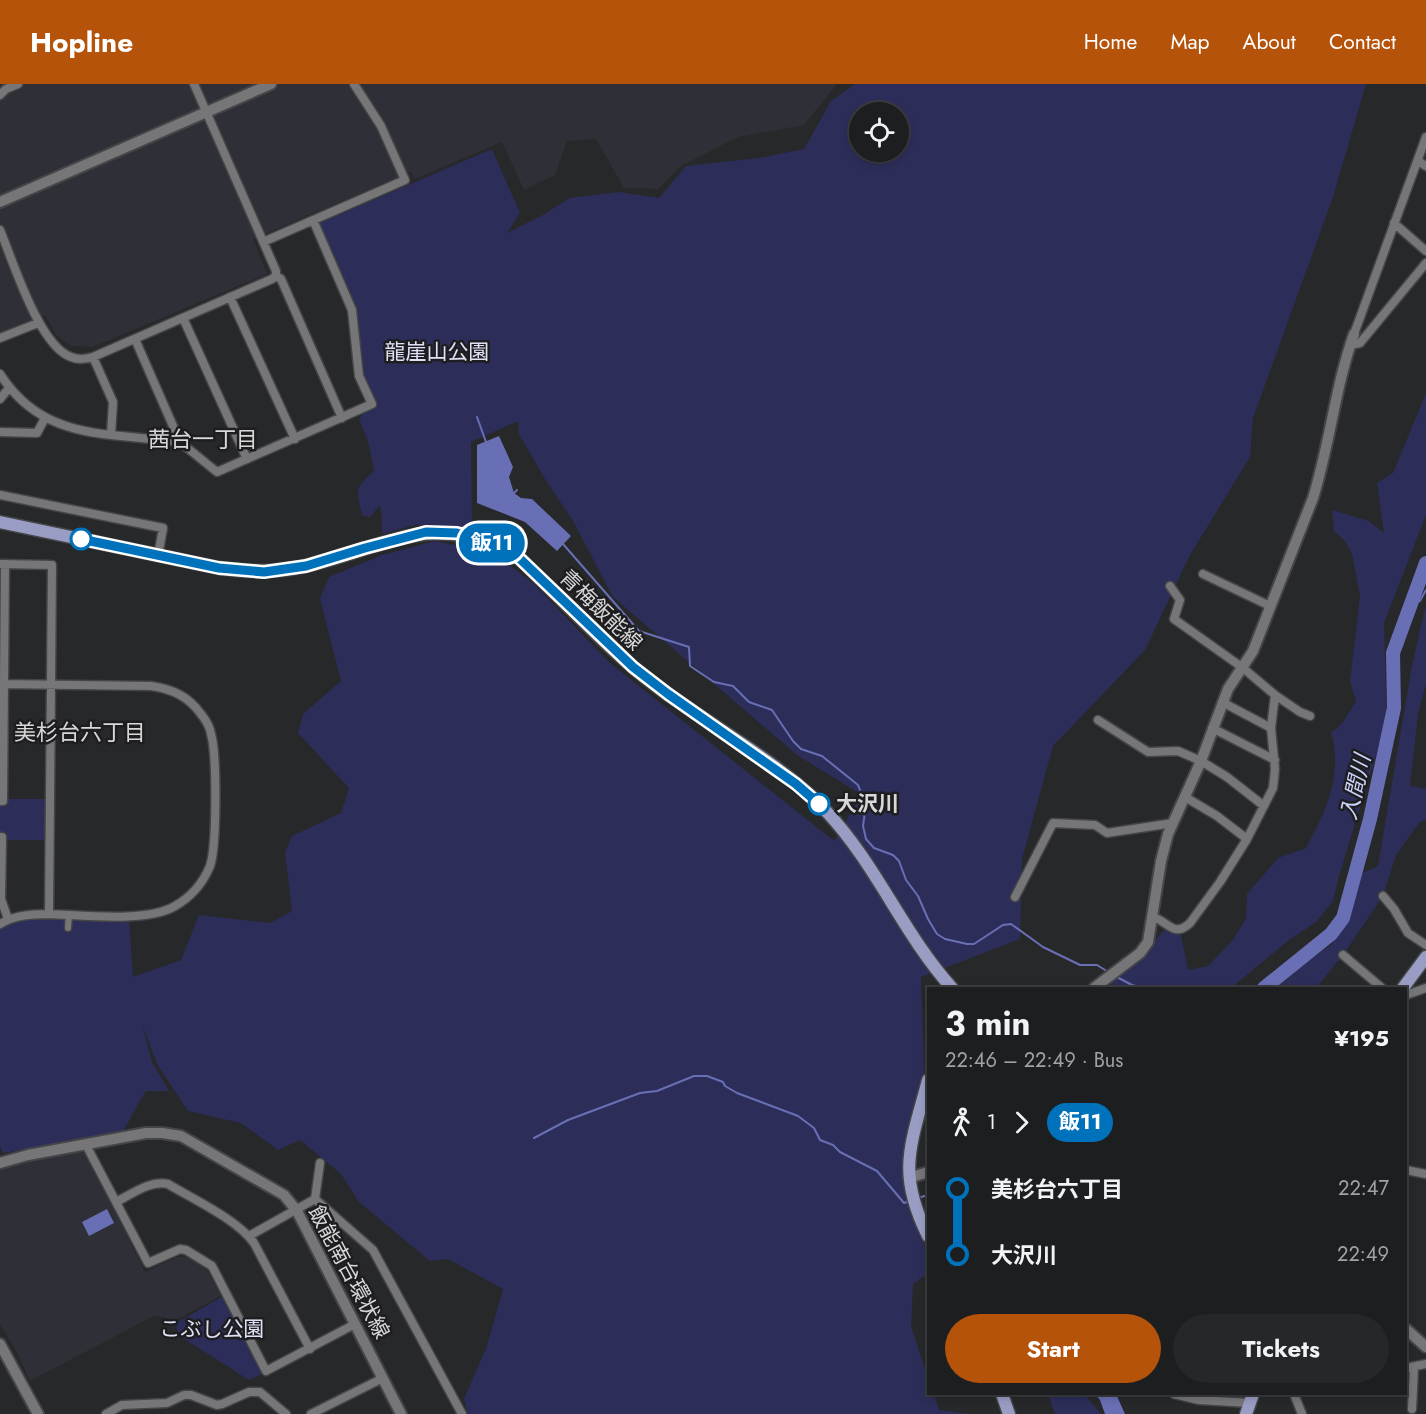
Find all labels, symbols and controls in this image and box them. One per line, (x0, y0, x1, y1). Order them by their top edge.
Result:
text: Hopline (30, 22, 133, 63)
text: Home (1084, 27, 1137, 57)
text: Map (1170, 27, 1210, 57)
text: About (1243, 27, 1296, 57)
text: Contact (1329, 27, 1396, 57)
map controls (849, 102, 909, 162)
button: locate (849, 102, 909, 162)
park label: 龍崖山公園 (385, 337, 490, 367)
district label: 茜台一丁目 (148, 423, 258, 455)
line badge: 飯11 (458, 524, 526, 562)
unlabelled marker (70, 528, 92, 550)
text: 飯11 (471, 528, 513, 558)
street label: 青梅飯能線 (553, 563, 649, 657)
district label: 美杉台六丁目 (14, 716, 146, 748)
water label: 入間川 (1332, 749, 1378, 823)
place label: 大沢川 (836, 789, 899, 819)
marker: 大沢川 (808, 793, 830, 815)
text: 3 min (945, 1000, 1031, 1047)
text: ¥195 (1334, 1022, 1389, 1054)
text: 22:46 – 22:49 · Bus (945, 1046, 1123, 1075)
icon: walk (945, 1106, 978, 1139)
icon: forward (1005, 1106, 1038, 1139)
text: 飯11 (1059, 1107, 1101, 1137)
text: 1 (987, 1108, 996, 1137)
text: 美杉台六丁目 (991, 1173, 1123, 1205)
text: 22:47 (1338, 1174, 1389, 1203)
street label: 飯能南台環状線 (301, 1200, 397, 1344)
text: 大沢川 (991, 1239, 1057, 1271)
text: 22:49 (1337, 1240, 1389, 1269)
park label: こぶし公園 (160, 1314, 265, 1344)
button: Start (945, 1314, 1161, 1383)
button: Tickets (1173, 1314, 1389, 1383)

